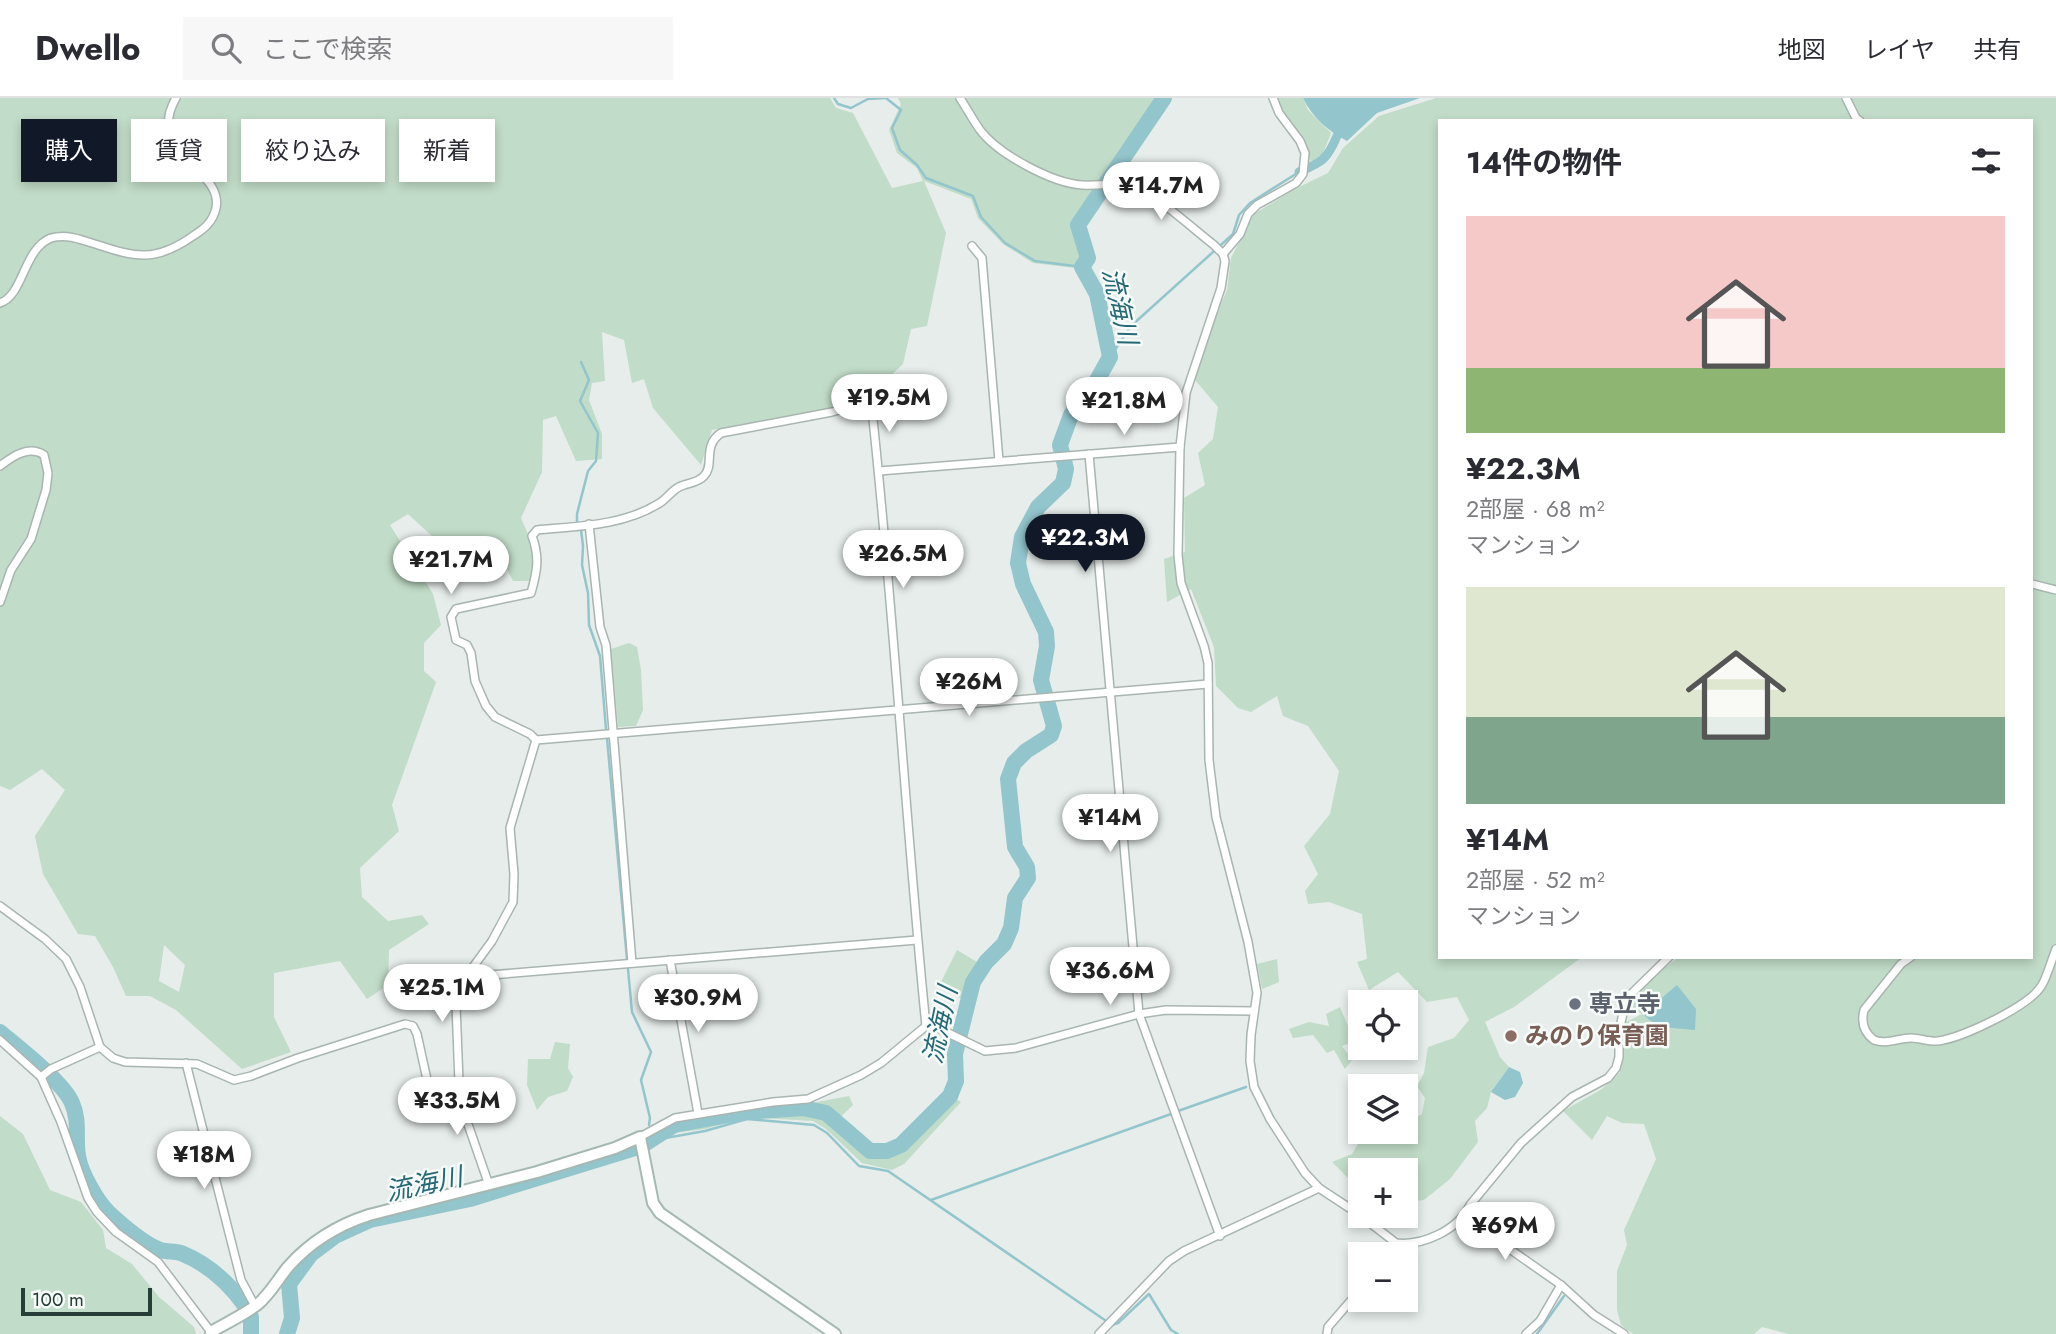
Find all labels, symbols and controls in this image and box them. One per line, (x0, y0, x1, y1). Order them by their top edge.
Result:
search box (183, 17, 673, 80)
text: Dwello (35, 25, 141, 72)
icon: search (207, 29, 245, 67)
text: ここで検索 (263, 30, 393, 68)
text: 地図 (1778, 32, 1826, 67)
text: レイヤ (1864, 32, 1935, 67)
text: 共有 (1973, 32, 2021, 67)
chip: 購入 (21, 119, 117, 182)
chip: 賃貸 (131, 119, 227, 182)
chip: 絞り込み (241, 119, 385, 182)
chip: 新着 (399, 119, 495, 182)
text: 14件の物件 (1466, 141, 1622, 184)
icon: filters (1967, 142, 2005, 180)
pin: ¥14.7M (1104, 162, 1218, 222)
text: ¥14.7M (1119, 168, 1203, 202)
icon: home (1673, 261, 1799, 387)
water label: 流海川 (1093, 264, 1148, 351)
pin: ¥19.5M (832, 374, 946, 434)
pin: ¥21.8M (1067, 378, 1181, 437)
text: ¥19.5M (847, 380, 931, 414)
text: ¥21.8M (1082, 383, 1166, 417)
text: ¥22.3M (1466, 447, 1580, 490)
text: 2部屋 · 68 m² (1466, 492, 1604, 526)
pin: ¥22.3M (1028, 514, 1142, 574)
text: ¥22.3M (1041, 520, 1129, 554)
text: マンション (1466, 528, 1581, 562)
pin: ¥26.5M (846, 531, 960, 590)
pin: ¥21.7M (394, 536, 508, 596)
text: ¥26.5M (859, 536, 947, 570)
text: ¥21.7M (409, 542, 493, 576)
icon: home (1673, 632, 1799, 758)
pin: ¥26M (928, 658, 1010, 718)
text: ¥26M (936, 664, 1002, 698)
pin: ¥14M (1069, 794, 1151, 854)
text: ¥14M (1078, 800, 1142, 834)
text: ¥14M (1466, 818, 1549, 861)
text: 2部屋 · 52 m² (1466, 863, 1605, 897)
text: マンション (1466, 899, 1581, 933)
pin: ¥36.6M (1053, 948, 1167, 1007)
text: ¥36.6M (1066, 953, 1154, 987)
pin: ¥25.1M (385, 964, 499, 1024)
text: ¥25.1M (400, 970, 484, 1004)
pin: ¥30.9M (641, 974, 755, 1034)
text: ¥30.9M (654, 980, 742, 1014)
water label: 流海川 (913, 980, 967, 1067)
place label: 専立寺 (1589, 986, 1661, 1021)
map controls (1348, 990, 1418, 1312)
button: locate (1348, 990, 1418, 1060)
marker: 専立寺 (1567, 996, 1583, 1012)
place label: みのり保育園 (1525, 1018, 1669, 1053)
marker: みのり保育園 (1503, 1028, 1519, 1044)
button: layers (1348, 1074, 1418, 1144)
pin: ¥33.5M (400, 1077, 514, 1137)
text: ¥33.5M (414, 1083, 500, 1117)
pin: ¥18M (163, 1132, 245, 1191)
text: ¥18M (173, 1137, 235, 1171)
water label: 流海川 (382, 1157, 469, 1211)
button: + (1348, 1158, 1418, 1228)
pin: ¥69M (1464, 1202, 1546, 1262)
text: ¥69M (1472, 1208, 1538, 1242)
button: − (1348, 1242, 1418, 1312)
scale bar (21, 1285, 152, 1317)
text: 100 m (32, 1286, 84, 1313)

